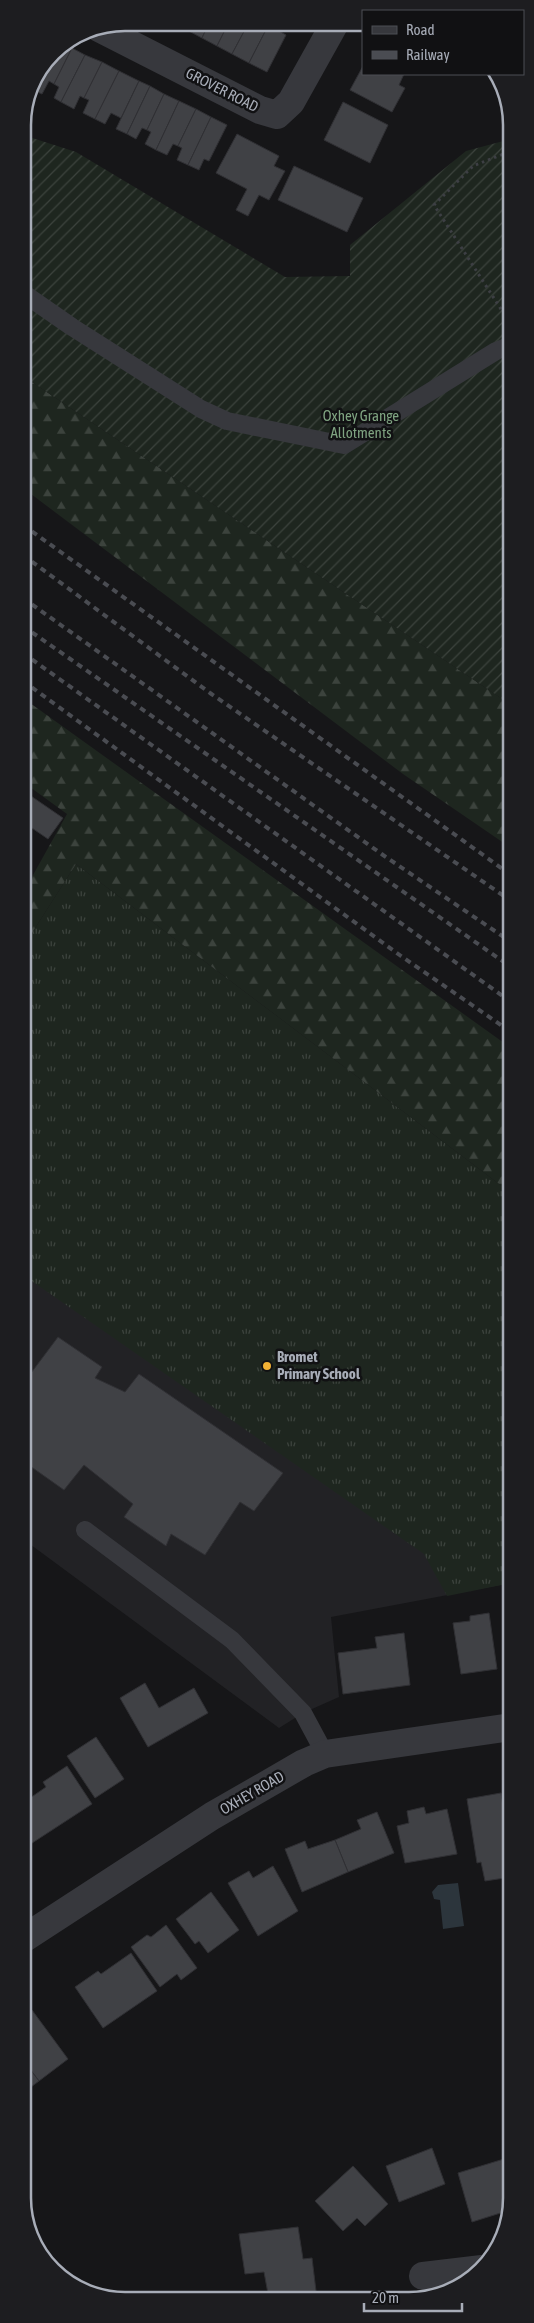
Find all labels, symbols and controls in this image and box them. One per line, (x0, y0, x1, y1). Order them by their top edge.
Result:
legend (362, 10, 524, 75)
text: Road (406, 21, 435, 38)
text: Railway (406, 46, 450, 63)
street label: GROVER ROAD (183, 64, 261, 115)
park label: Oxhey Grange Allotments (323, 407, 399, 441)
place label: Bromet Primary School (277, 1348, 361, 1382)
marker: Bromet Primary School (261, 1360, 273, 1372)
street label: OXHEY ROAD (217, 1767, 287, 1818)
scale bar (364, 2280, 462, 2312)
text: 20 m (372, 2289, 399, 2306)

